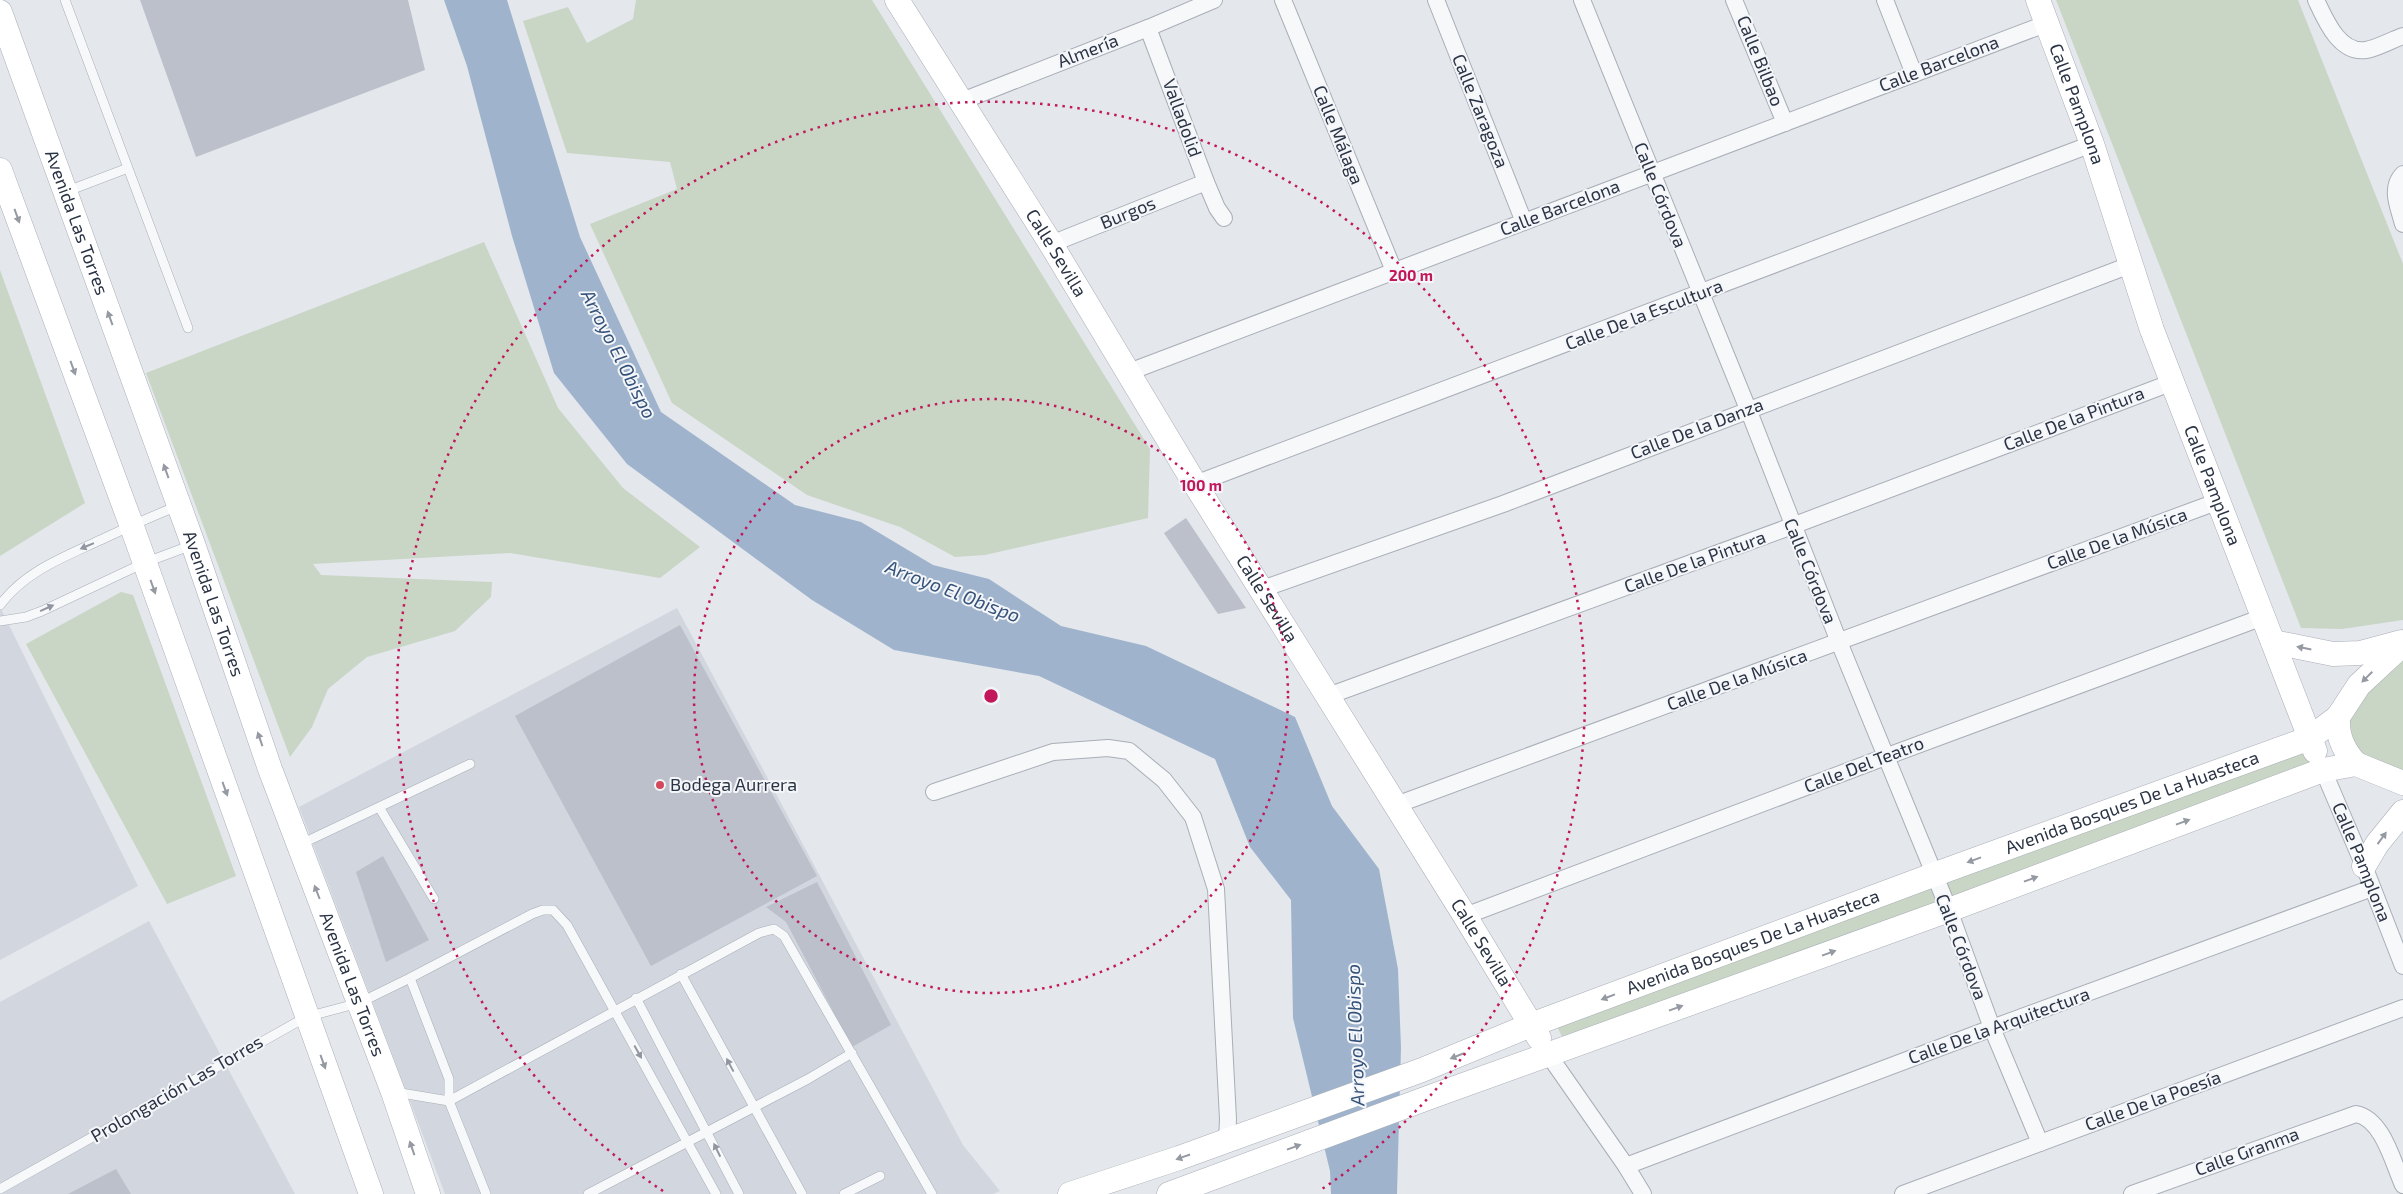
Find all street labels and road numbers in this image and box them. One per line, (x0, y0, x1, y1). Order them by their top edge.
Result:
street label: Calle Bilbao (1733, 12, 1789, 109)
street label: Almería (1054, 28, 1121, 72)
street label: Calle Barcelona (1876, 30, 2002, 96)
street label: Calle Pamplona (2045, 40, 2110, 167)
street label: Calle Zaragoza (1448, 50, 1514, 171)
street label: Valladolid (1159, 76, 1207, 160)
street label: Calle Málaga (1309, 82, 1369, 188)
street label: Calle Córdova (1630, 139, 1692, 251)
street label: Avenida Las Torres (41, 147, 114, 298)
street label: Calle Barcelona (1497, 174, 1623, 240)
street label: Burgos (1097, 191, 1159, 233)
street label: Calle Sevilla (1022, 205, 1092, 301)
street label: Calle De la Escultura (1562, 274, 1726, 354)
street label: Calle De la Pintura (2000, 381, 2147, 455)
street label: Calle De la Danza (1627, 393, 1766, 464)
street label: Calle Pamplona (2180, 422, 2246, 548)
street label: Calle De la Música (2043, 502, 2190, 574)
street label: Calle Córdova (1780, 515, 1842, 627)
street label: Calle De la Pintura (1621, 525, 1769, 597)
street label: Avenida Las Torres (179, 527, 250, 679)
street label: Calle Sevilla (1232, 551, 1303, 646)
street label: Calle De la Música (1663, 643, 1810, 715)
street label: Calle Del Teatro (1801, 731, 1927, 797)
street label: Avenida Bosques De La Huasteca (2002, 746, 2262, 858)
street label: Calle Pamplona (2328, 799, 2397, 925)
street label: Avenida Bosques De La Huasteca (1623, 884, 1882, 998)
street label: Calle Córdova (1932, 891, 1992, 1003)
street label: Calle Sevilla (1447, 894, 1517, 990)
street label: Avenida Las Torres (315, 909, 390, 1059)
street label: Calle De la Arquitectura (1905, 982, 2092, 1068)
street label: Prolongación Las Torres (86, 1030, 267, 1146)
street label: Calle De la Poesía (2082, 1065, 2224, 1135)
street label: Calle Granma (2192, 1122, 2302, 1180)

